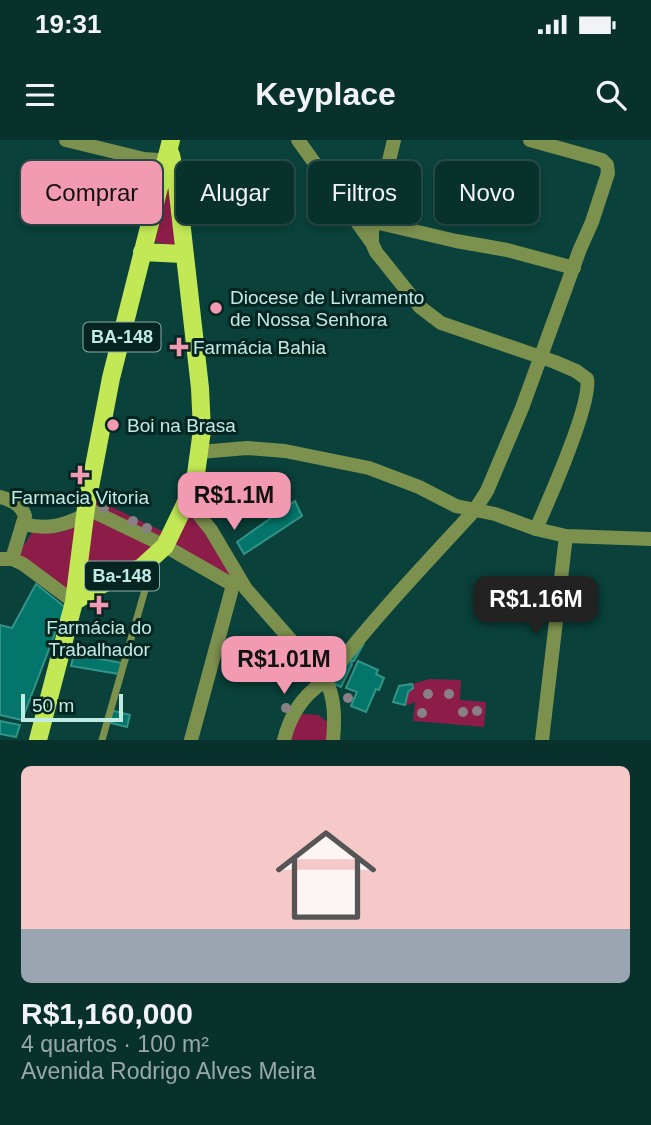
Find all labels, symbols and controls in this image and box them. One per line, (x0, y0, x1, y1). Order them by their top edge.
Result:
text: 19:31 (35, 9, 102, 39)
icon: menu (21, 76, 59, 114)
text: Keyplace (255, 76, 396, 112)
icon: search (592, 76, 630, 114)
chip: Comprar (21, 161, 162, 224)
chip: Alugar (176, 161, 294, 224)
chip: Filtros (308, 161, 421, 224)
chip: Novo (435, 161, 539, 224)
place label: Diocese de Livramento de Nossa Senhora (230, 287, 424, 330)
marker: Diocese de Livramento de Nossa Senhora (208, 300, 224, 316)
road number: BA-148 (83, 322, 160, 352)
place label: Farmácia Bahia (193, 337, 326, 358)
marker: Farmácia Bahia (171, 339, 187, 355)
place label: Boi na Brasa (127, 415, 236, 436)
marker: Boi na Brasa (105, 417, 121, 433)
marker: Farmacia Vitoria (72, 467, 88, 483)
pin: R$1.1M (177, 472, 291, 532)
text: R$1.1M (194, 482, 274, 508)
place label: Farmacia Vitoria (11, 487, 149, 508)
road number: Ba-148 (85, 562, 159, 590)
pin: R$1.16M (471, 576, 601, 636)
text: R$1.16M (489, 586, 583, 612)
marker: Farmácia do Trabalhador (91, 597, 107, 613)
place label: Farmácia do Trabalhador (46, 617, 152, 660)
pin: R$1.01M (219, 636, 349, 696)
text: R$1.01M (237, 646, 331, 672)
scale bar (21, 691, 122, 723)
text: 50 m (32, 695, 74, 716)
icon: home (263, 812, 389, 938)
text: R$1,160,000 (21, 997, 193, 1030)
text: 4 quartos · 100 m² (21, 1031, 209, 1057)
text: Avenida Rodrigo Alves Meira (21, 1058, 316, 1084)

